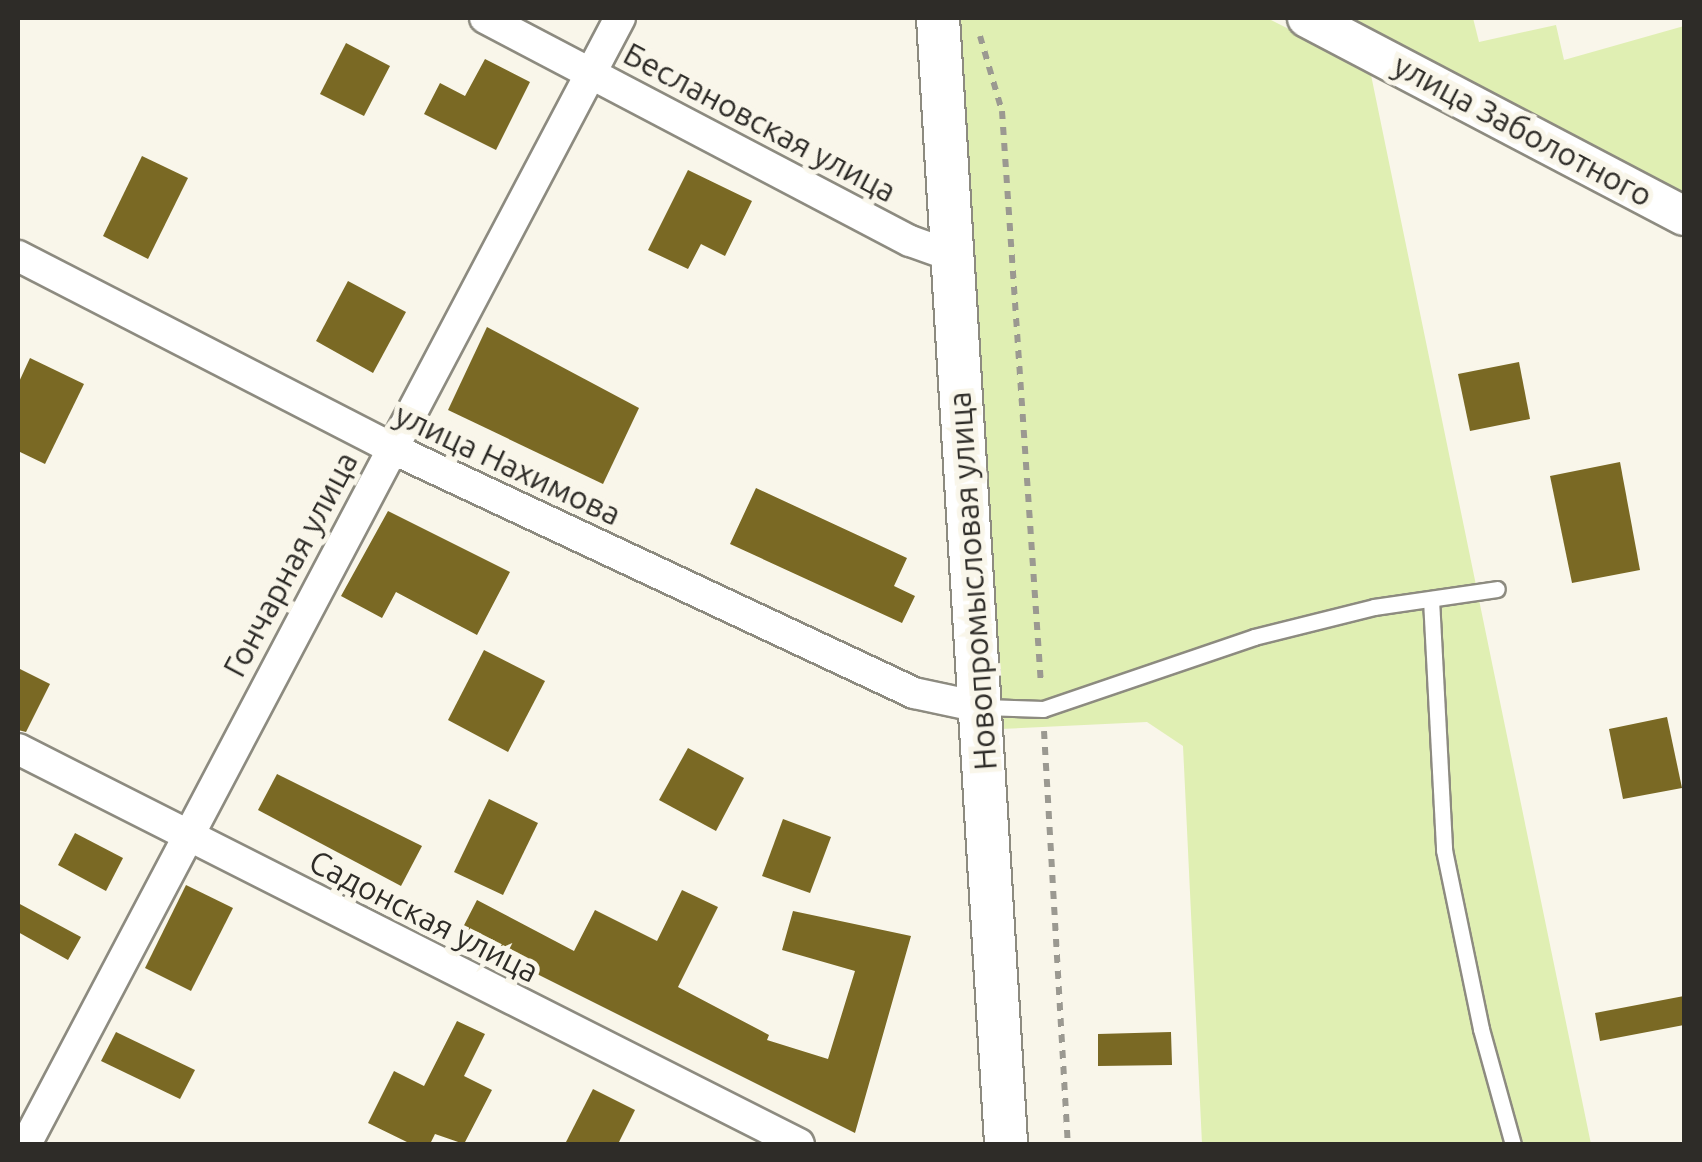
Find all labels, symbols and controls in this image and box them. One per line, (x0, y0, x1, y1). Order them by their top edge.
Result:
street label: Беслановская улица (617, 34, 903, 210)
street label: улица Заболотного (1387, 46, 1659, 214)
street label: Новопромысловая улица (940, 390, 1004, 772)
street label: улица Нахимова (389, 395, 627, 533)
street label: Гончарная улица (215, 445, 365, 683)
street label: Садонская улица (303, 842, 545, 990)

